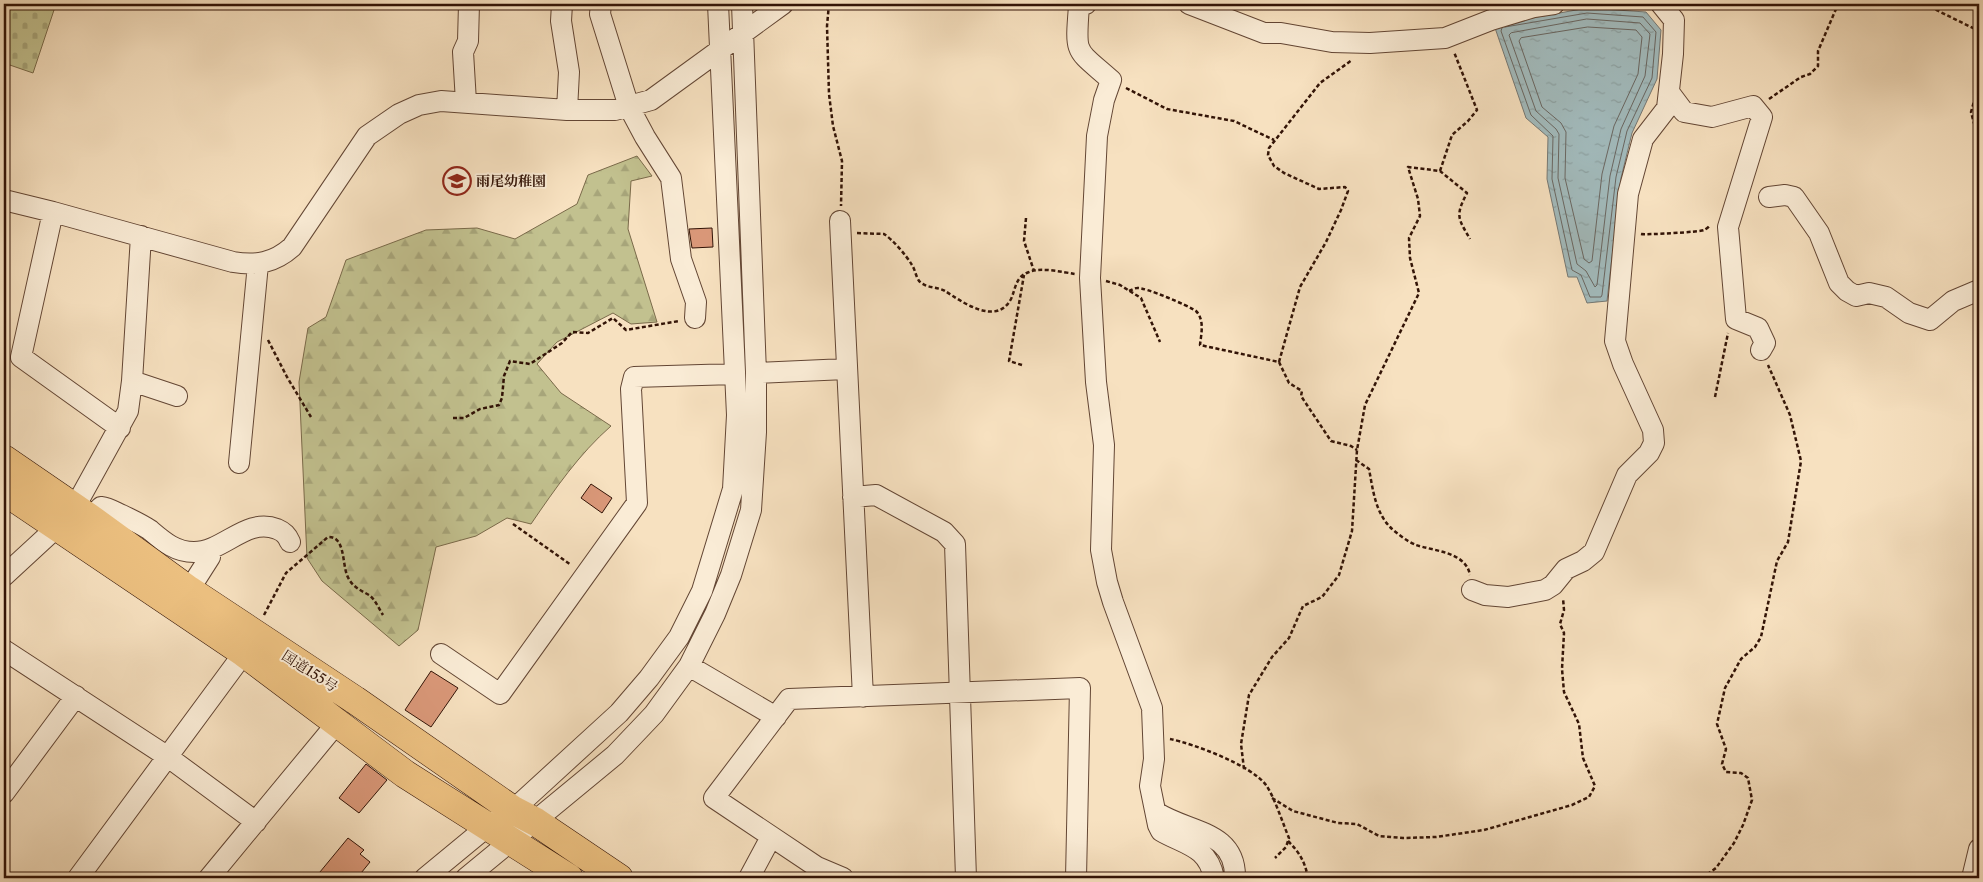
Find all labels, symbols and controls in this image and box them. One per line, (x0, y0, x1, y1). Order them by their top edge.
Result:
school or university icon: 雨尾幼稚園 (442, 166, 472, 196)
place label: 雨尾幼稚園 (476, 172, 546, 190)
street label: 国道155号 (279, 646, 341, 696)

